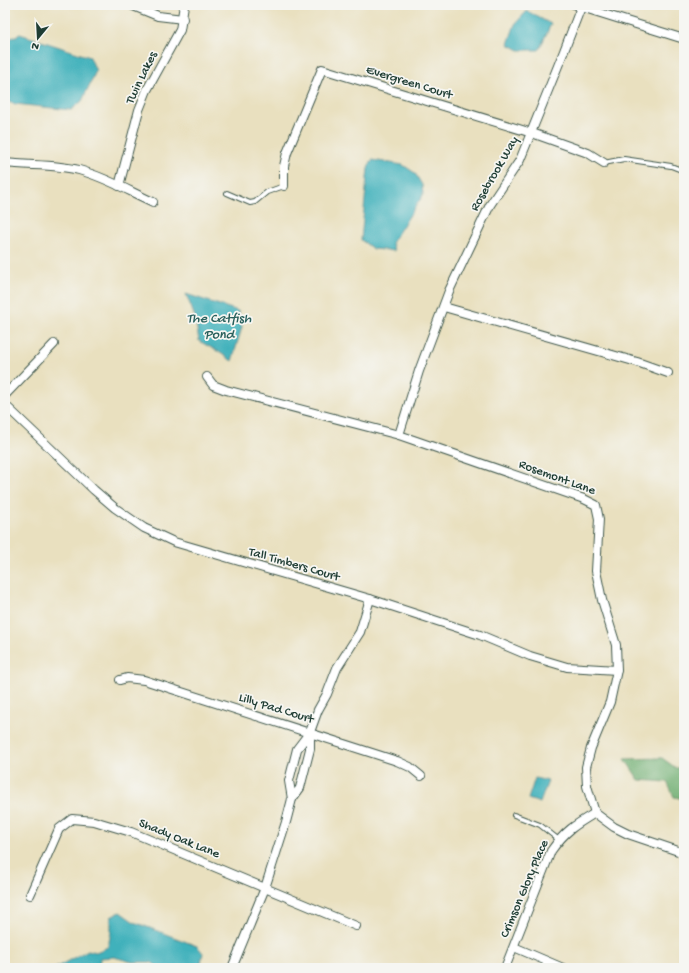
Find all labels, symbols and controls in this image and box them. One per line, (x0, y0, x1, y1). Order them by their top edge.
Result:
north arrow (18, 18, 58, 58)
text: N (30, 39, 41, 52)
street label: Twin Lakes (122, 48, 162, 108)
street label: Evergreen Court (364, 63, 456, 104)
street label: Rosebrook Way (468, 134, 523, 214)
water label: The Catfish Pond (187, 311, 252, 344)
street label: Rosemont Lane (517, 457, 598, 499)
street label: Tall Timbers Court (246, 545, 343, 586)
street label: Lilly Pad Court (237, 690, 317, 728)
street label: Shady Oak Lane (136, 816, 222, 862)
street label: Crimson Glory Place (498, 838, 552, 940)

